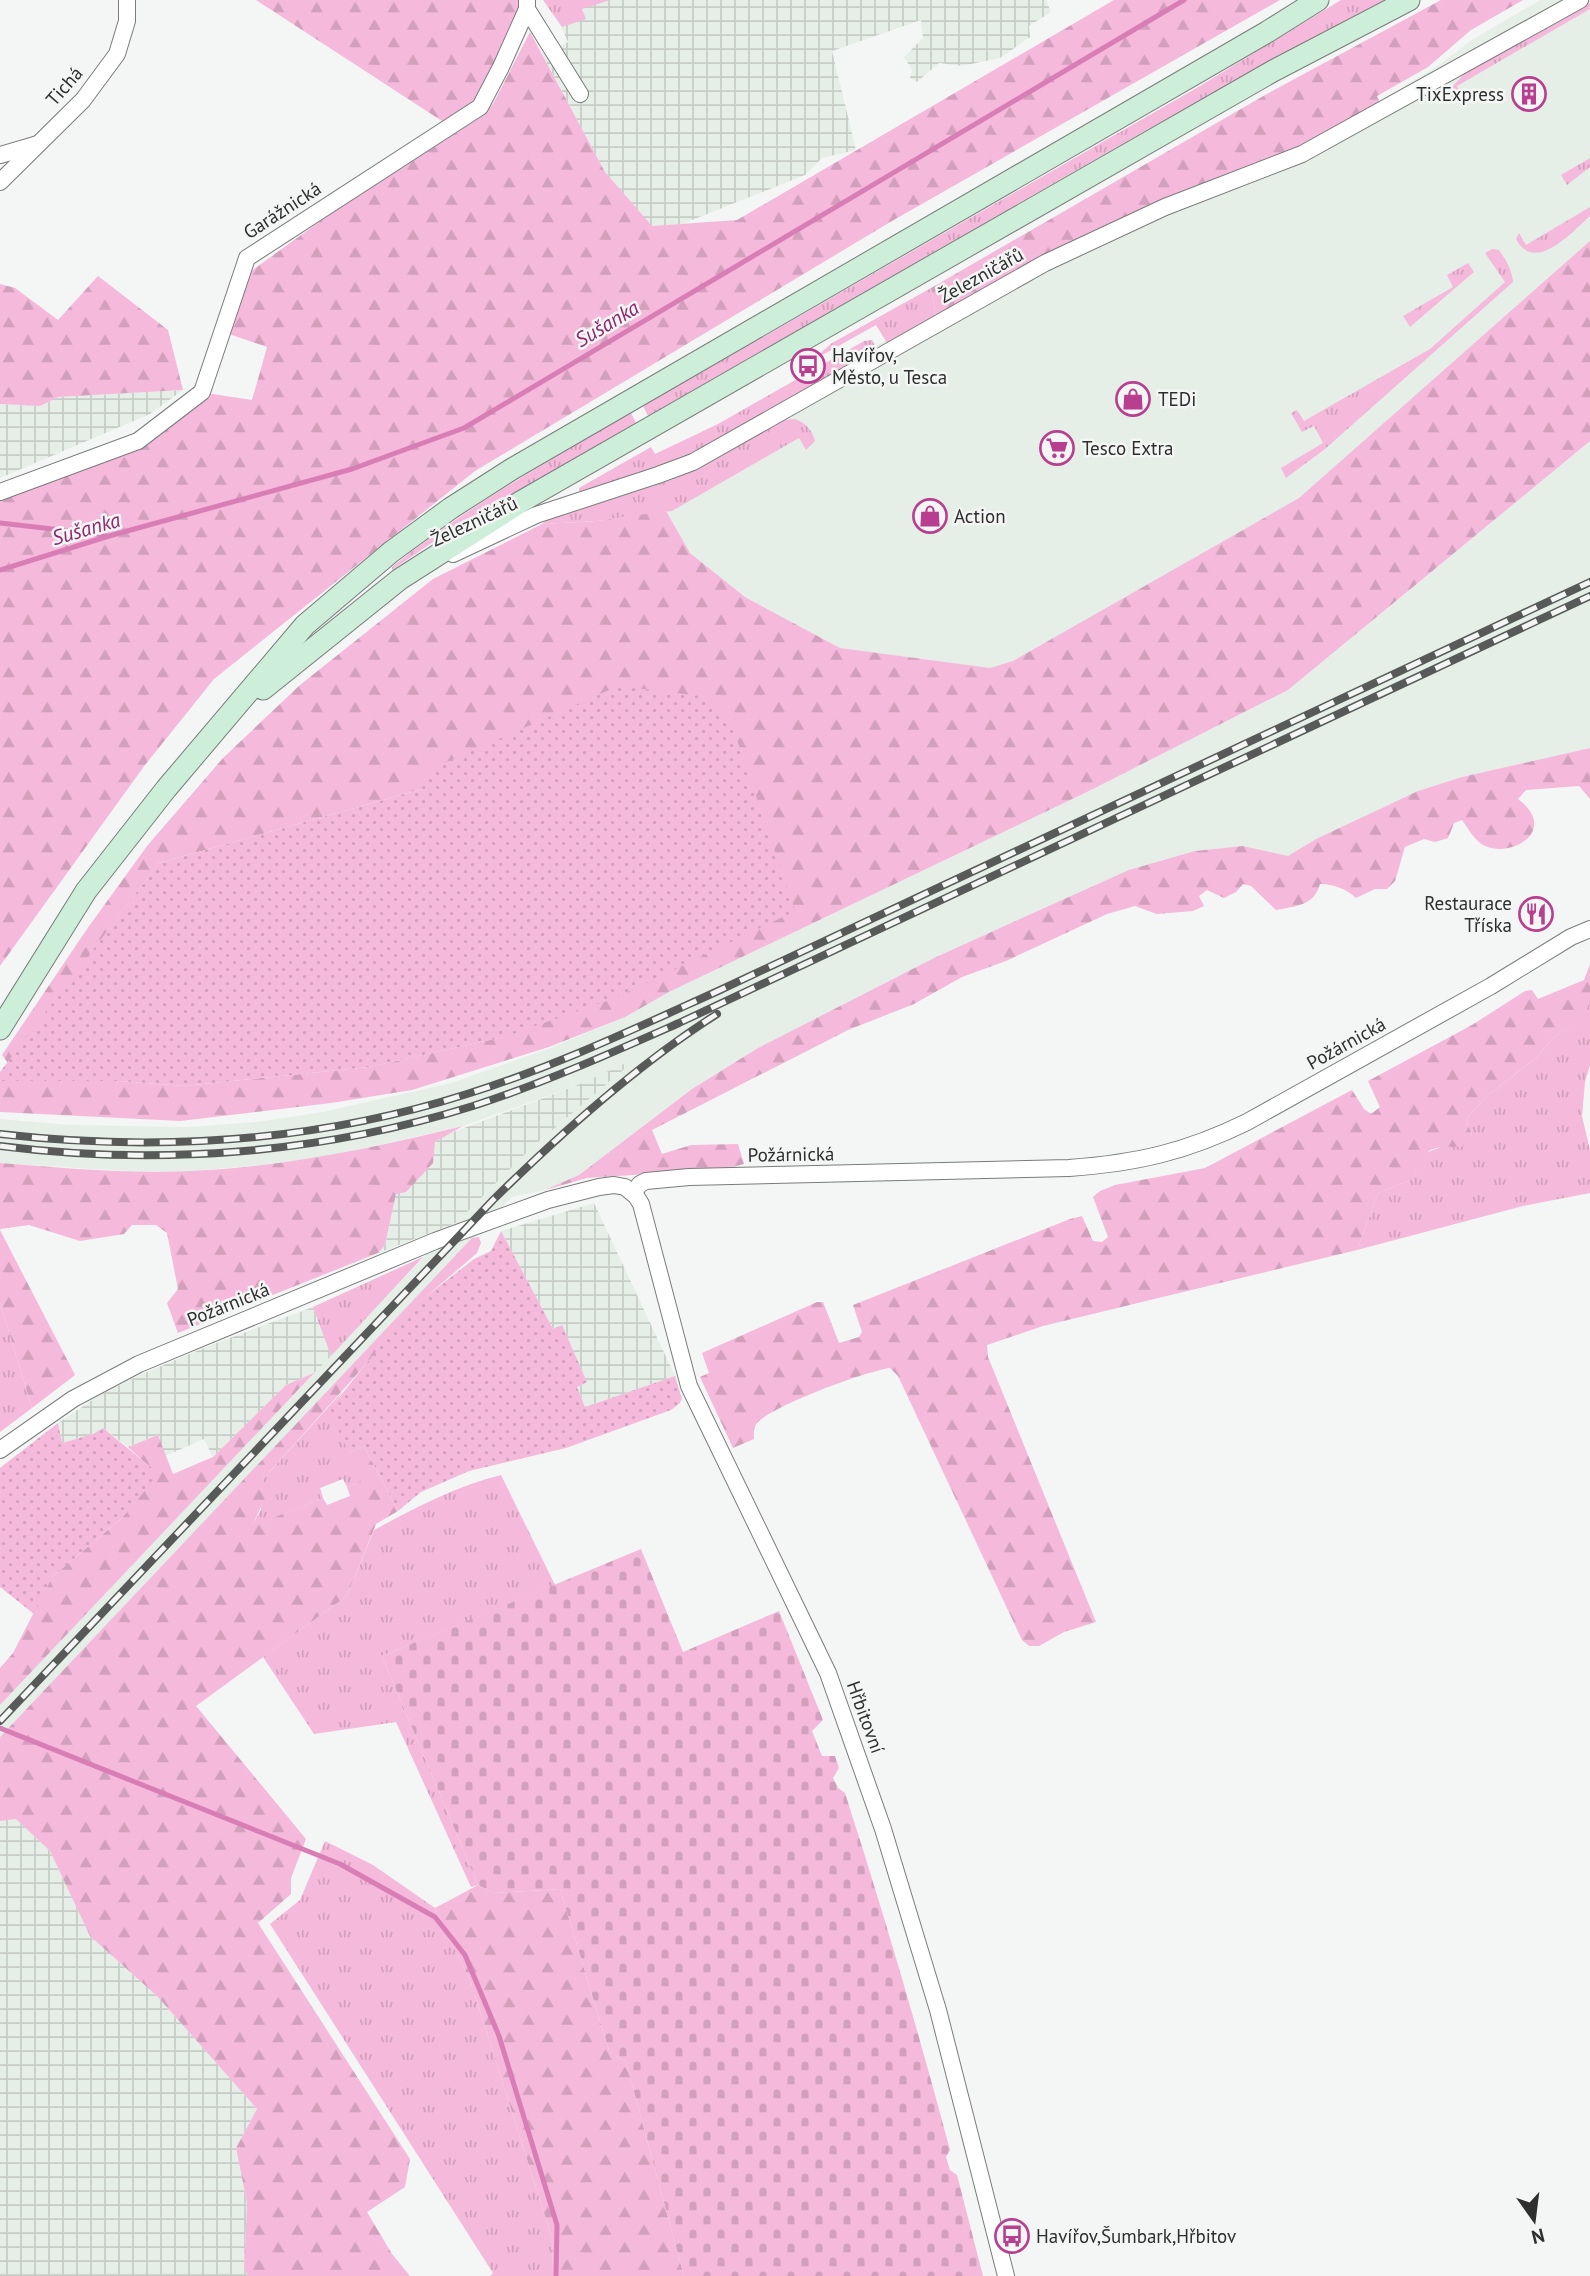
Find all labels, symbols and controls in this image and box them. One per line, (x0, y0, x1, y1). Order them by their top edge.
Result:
street label: Tichá (40, 62, 88, 110)
building icon: TixExpress (1510, 75, 1548, 113)
place label: TixExpress (1416, 82, 1504, 106)
street label: Garážnická (239, 176, 325, 244)
street label: Železničářů (935, 242, 1027, 308)
water label: Sušanka (570, 294, 644, 353)
place label: Havířov, Město, u Tesca (832, 343, 947, 389)
bus stop icon: Havířov, Město, u Tesca (789, 347, 827, 385)
shop icon: TEDi (1114, 380, 1152, 418)
place label: TEDi (1158, 387, 1196, 411)
supermarket icon: Tesco Extra (1038, 429, 1076, 467)
place label: Tesco Extra (1082, 436, 1173, 460)
street label: Železničářů (427, 491, 521, 551)
shop icon: Action (911, 497, 949, 535)
place label: Action (954, 504, 1006, 528)
water label: Sušanka (48, 506, 124, 551)
place label: Restaurace Tříska (1424, 891, 1512, 937)
restaurant icon: Restaurace Tříska (1517, 895, 1555, 933)
street label: Požárnická (1302, 1011, 1390, 1075)
street label: Požárnická (747, 1141, 835, 1167)
street label: Požárnická (183, 1277, 273, 1331)
street label: Hřbitovní (842, 1677, 890, 1757)
north arrow (1499, 2185, 1569, 2255)
bus stop icon: Havířov,Šumbark,Hřbitov (993, 2217, 1031, 2255)
text: N (1529, 2223, 1547, 2250)
place label: Havířov,Šumbark,Hřbitov (1036, 2224, 1236, 2248)

